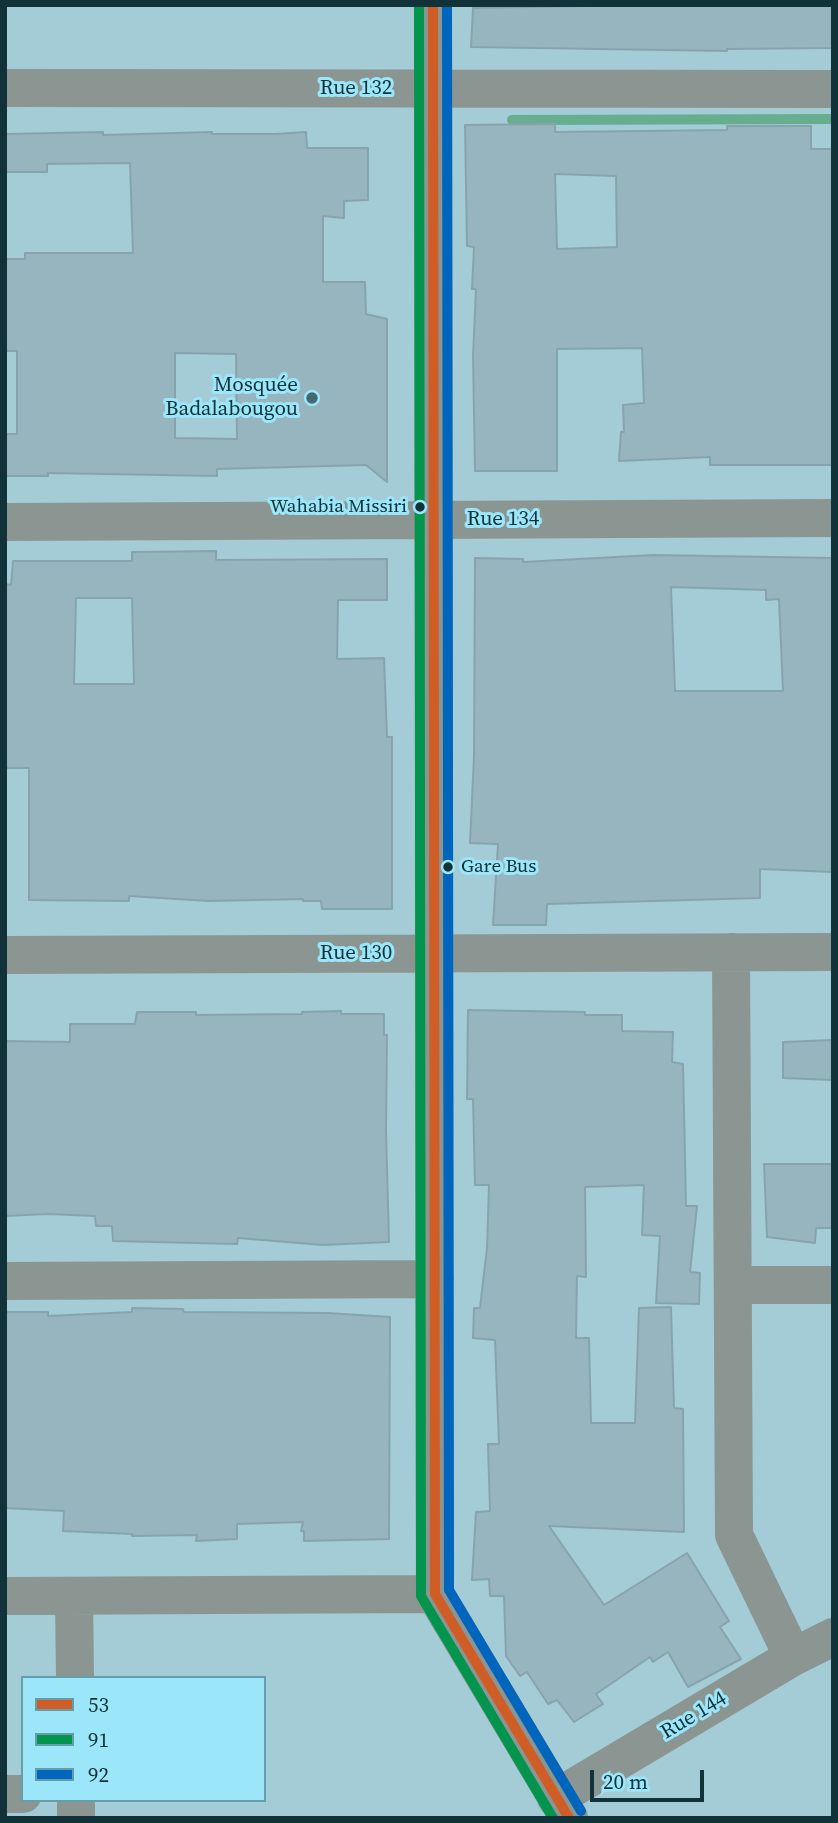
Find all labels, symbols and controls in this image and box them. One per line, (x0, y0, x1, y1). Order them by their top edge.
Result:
street label: Rue 132 (320, 76, 392, 102)
place label: Mosquée Badalabougou (165, 373, 298, 423)
marker: Mosquée Badalabougou (304, 390, 320, 406)
place label: Wahabia Missiri (270, 496, 407, 518)
marker: Wahabia Missiri (413, 500, 427, 514)
street label: Rue 134 (467, 507, 539, 533)
place label: Gare Bus (461, 856, 536, 878)
marker: Gare Bus (441, 860, 455, 874)
street label: Rue 130 (320, 941, 392, 967)
legend (21, 1676, 266, 1802)
street label: Rue 144 (656, 1687, 732, 1745)
text: 53 (88, 1690, 109, 1719)
text: 91 (88, 1725, 109, 1754)
scale bar (593, 1756, 707, 1800)
text: 92 (88, 1760, 109, 1789)
text: 20 m (603, 1767, 648, 1796)

